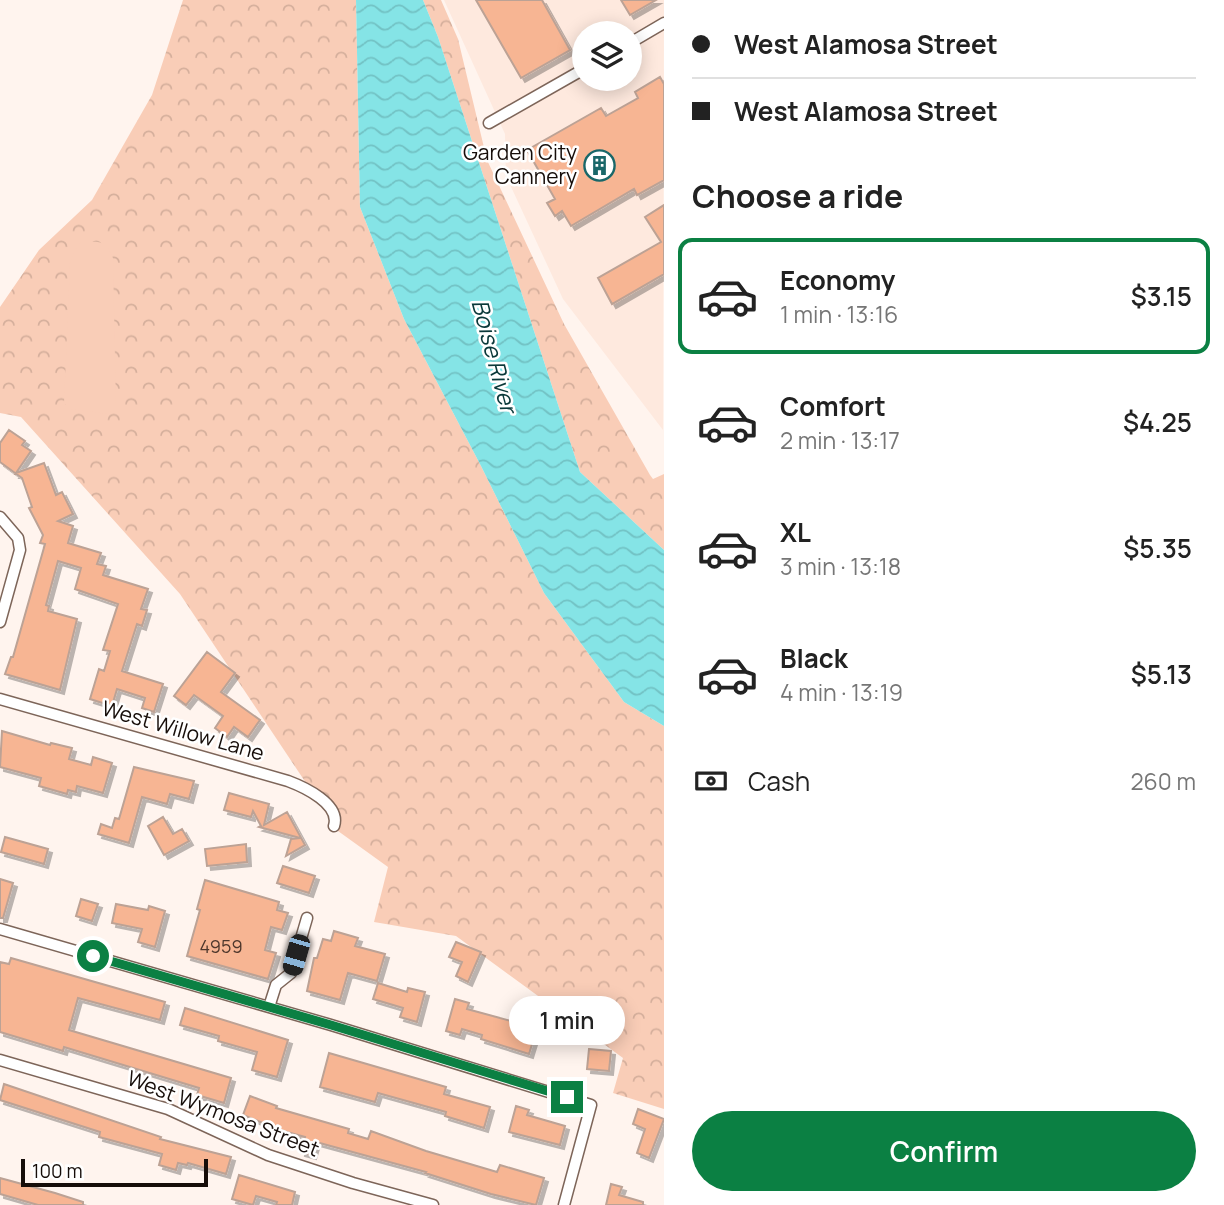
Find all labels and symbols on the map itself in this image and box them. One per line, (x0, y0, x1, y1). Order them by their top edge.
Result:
place label: Garden City Cannery (463, 138, 577, 190)
building icon: Garden City Cannery (583, 148, 617, 182)
water label: Boise River (464, 296, 526, 419)
street label: West Willow Lane (99, 693, 268, 767)
car (281, 932, 312, 978)
house number: 4959 (199, 934, 243, 958)
route start (77, 940, 109, 972)
callout: 1 min (509, 996, 625, 1044)
street label: West Wymosa Street (123, 1064, 323, 1163)
route end (551, 1081, 583, 1113)
scale bar (21, 1156, 208, 1188)

